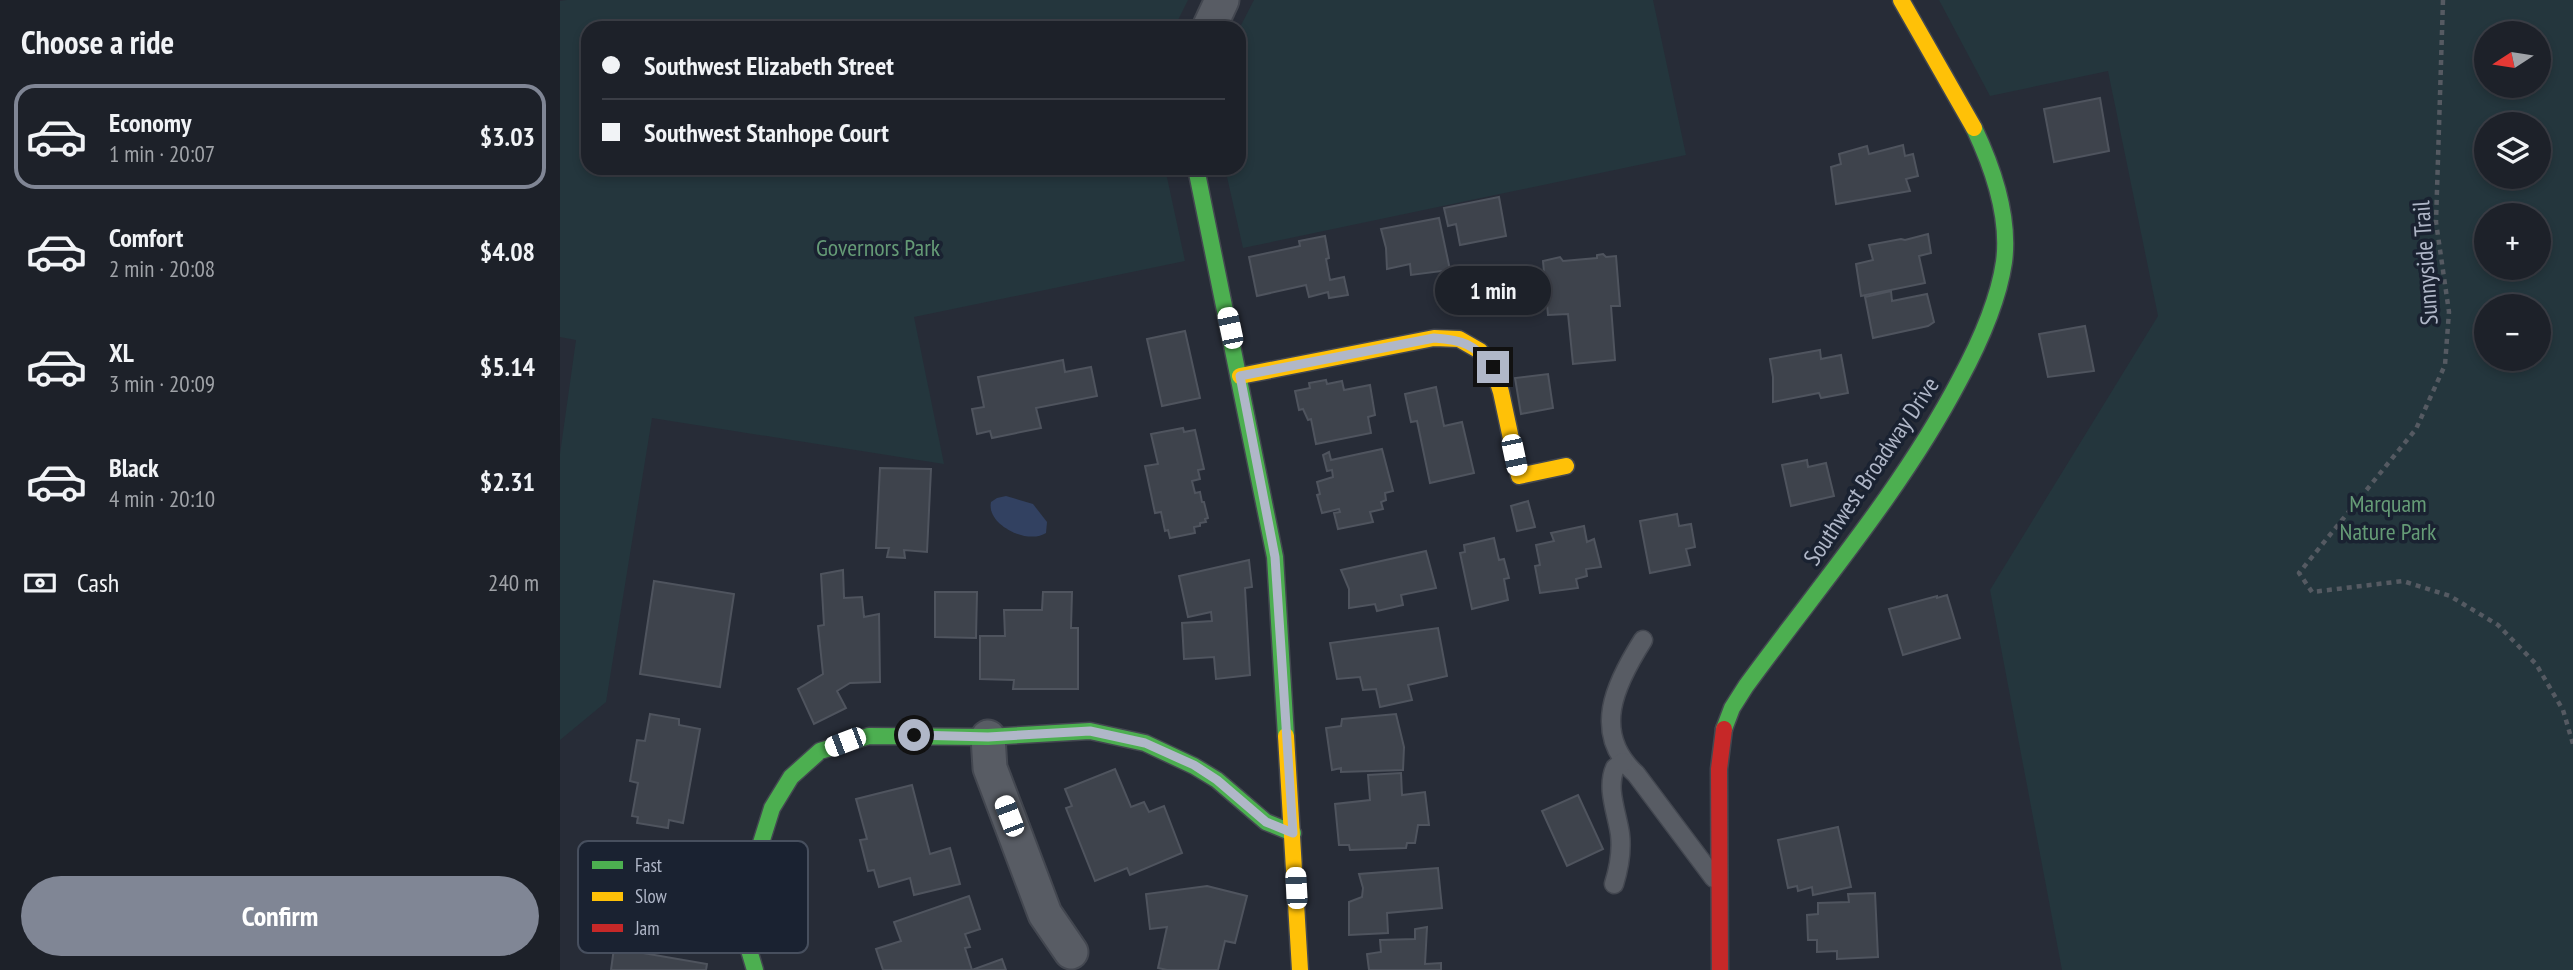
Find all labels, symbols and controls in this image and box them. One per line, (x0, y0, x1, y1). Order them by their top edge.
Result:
text: Choose a ride (21, 21, 174, 63)
north arrow (2474, 21, 2552, 98)
map controls (2474, 21, 2551, 371)
text: Southwest Elizabeth Street (644, 49, 894, 82)
icon: car (25, 105, 88, 168)
text: Economy (109, 106, 191, 139)
button: layers (2474, 112, 2551, 189)
text: Southwest Stanhope Court (644, 116, 889, 149)
text: $3.03 (480, 120, 535, 153)
text: 1 min · 20:07 (109, 139, 215, 168)
street label: Sunnyside Trail (2405, 199, 2445, 326)
button: + (2474, 203, 2551, 280)
icon: car (25, 220, 88, 283)
text: Comfort (109, 221, 183, 254)
park label: Governors Park (816, 232, 941, 263)
text: $4.08 (480, 235, 535, 268)
text: 2 min · 20:08 (109, 254, 215, 283)
callout: 1 min (1435, 266, 1551, 314)
text: 1 min (1470, 276, 1516, 305)
button: − (2474, 294, 2551, 371)
car (1216, 305, 1245, 351)
icon: car (25, 335, 88, 398)
text: XL (109, 336, 134, 369)
text: $5.14 (480, 350, 535, 383)
route end (1477, 351, 1509, 383)
text: 3 min · 20:09 (109, 369, 215, 398)
street label: Southwest Broadway Drive (1796, 371, 1946, 571)
car (1500, 432, 1529, 478)
icon: car (25, 450, 88, 513)
text: Black (109, 451, 159, 484)
text: $2.31 (480, 465, 535, 498)
text: 4 min · 20:10 (109, 484, 215, 513)
park label: Marquam Nature Park (2340, 488, 2437, 547)
icon: cash (21, 564, 59, 602)
text: Cash (77, 566, 119, 599)
text: 240 m (488, 568, 539, 597)
route start (898, 719, 930, 751)
car (822, 725, 869, 759)
car (992, 793, 1027, 839)
legend (578, 841, 808, 953)
text: Fast (635, 853, 663, 877)
car (1285, 866, 1308, 910)
button: Confirm (21, 876, 539, 956)
text: Slow (635, 884, 668, 908)
text: Jam (634, 916, 660, 940)

